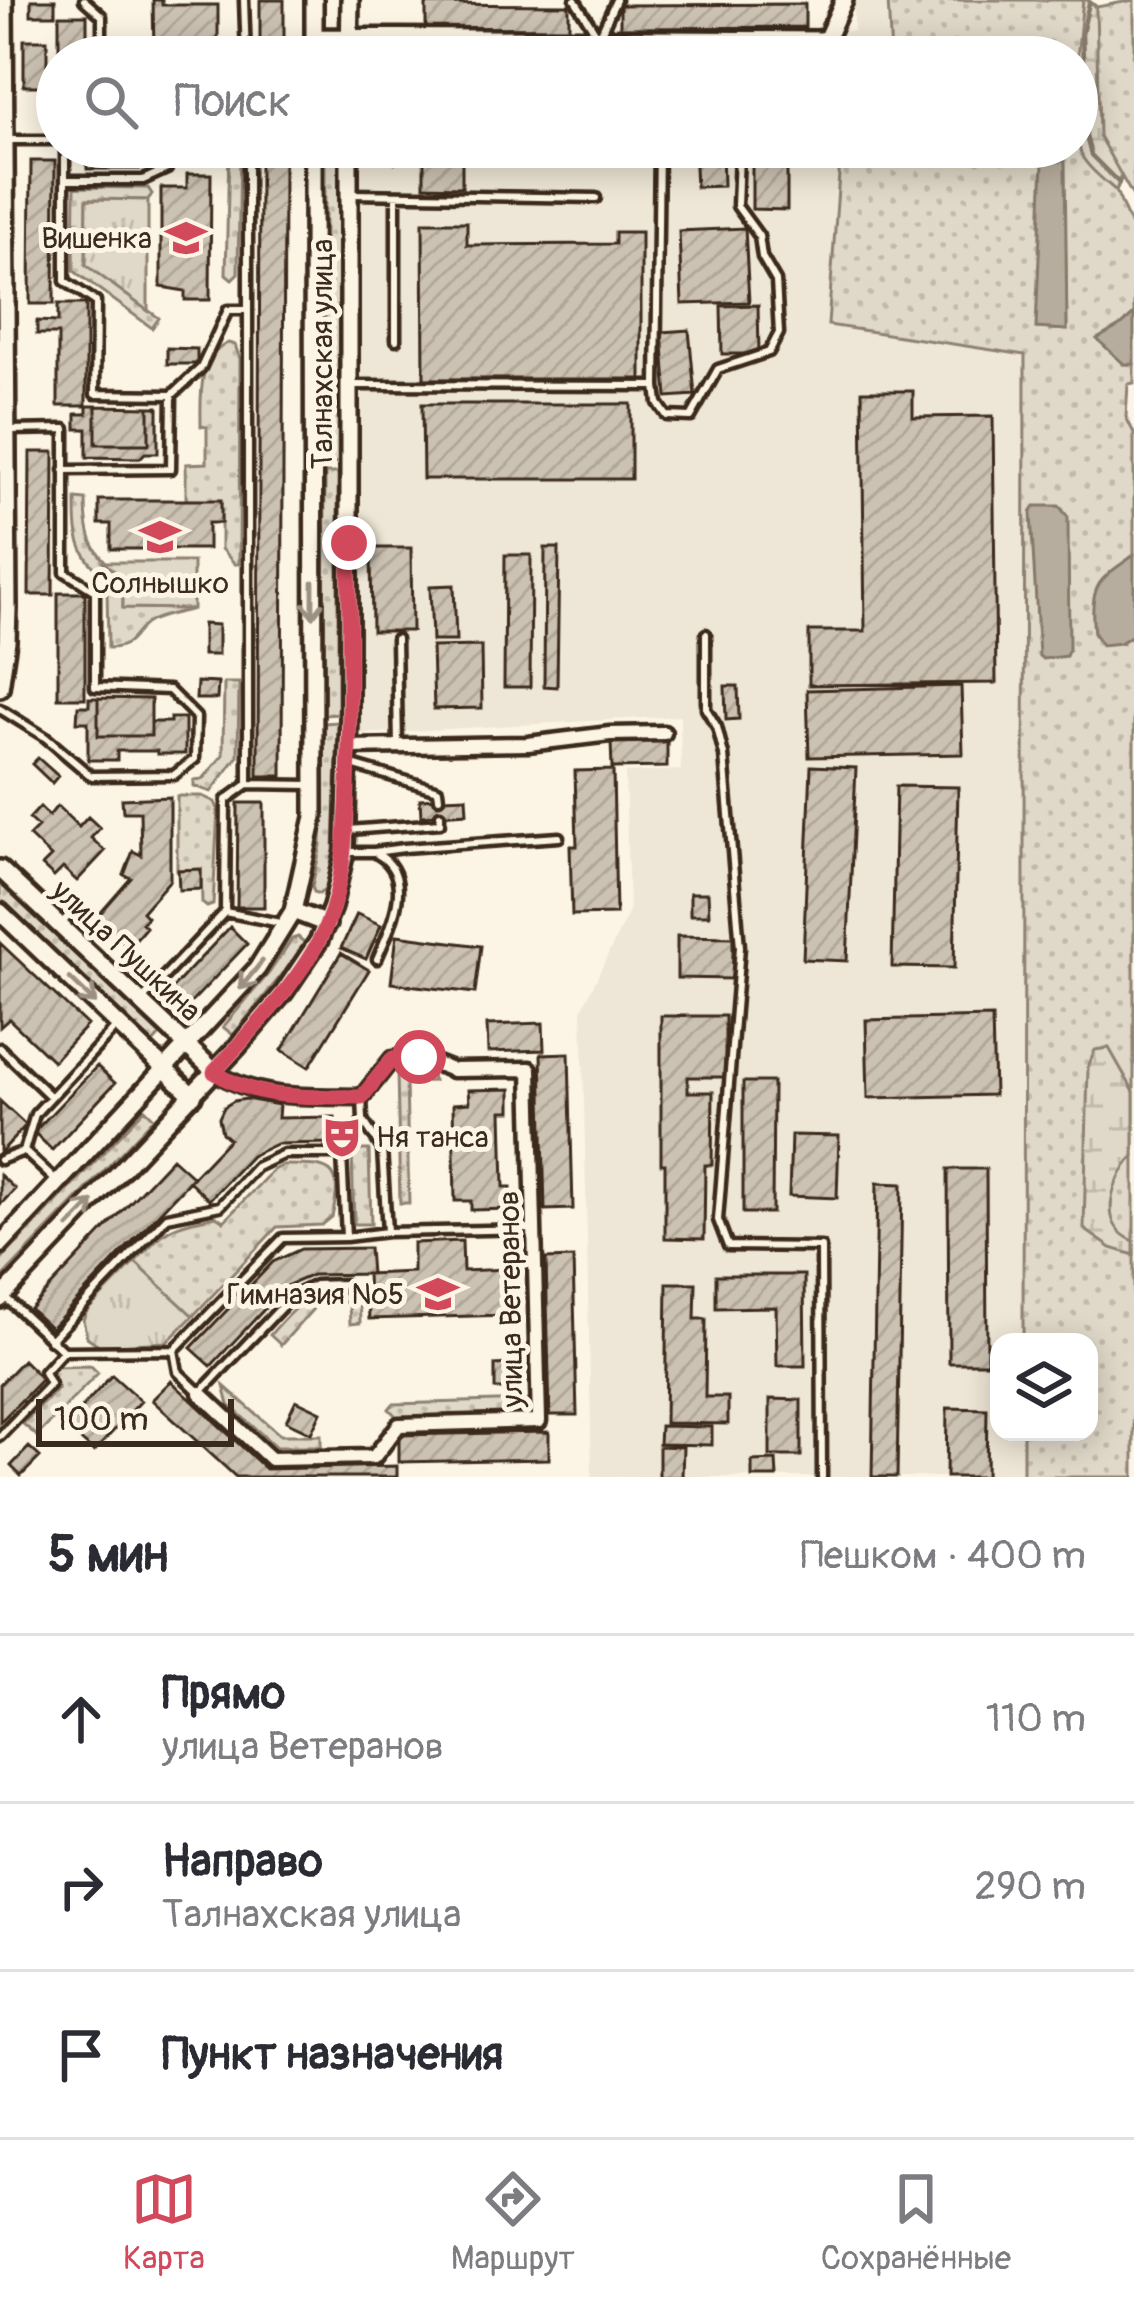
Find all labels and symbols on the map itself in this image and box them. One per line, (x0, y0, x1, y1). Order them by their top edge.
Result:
school or university icon: Вишенка (163, 215, 209, 261)
place label: Вишенка (41, 220, 152, 257)
street label: Талнахская улица (304, 239, 341, 469)
school or university icon: Солнышко (137, 514, 183, 560)
route end (322, 516, 376, 570)
place label: Солнышко (91, 565, 229, 602)
one-way arrow (302, 580, 324, 619)
street label: улица Пушкина (43, 872, 208, 1030)
one-way arrow (238, 959, 266, 990)
one-way arrow (68, 977, 97, 1005)
route start (392, 1030, 446, 1084)
theatre icon: Ня танса (319, 1114, 365, 1160)
place label: Ня танса (376, 1119, 489, 1156)
street label: улица Ветеранов (491, 1190, 531, 1409)
one-way arrow (66, 1200, 94, 1229)
school or university icon: Гимназия №5 (415, 1271, 461, 1317)
place label: Гимназия №5 (227, 1276, 404, 1313)
scale bar (36, 1393, 234, 1446)

